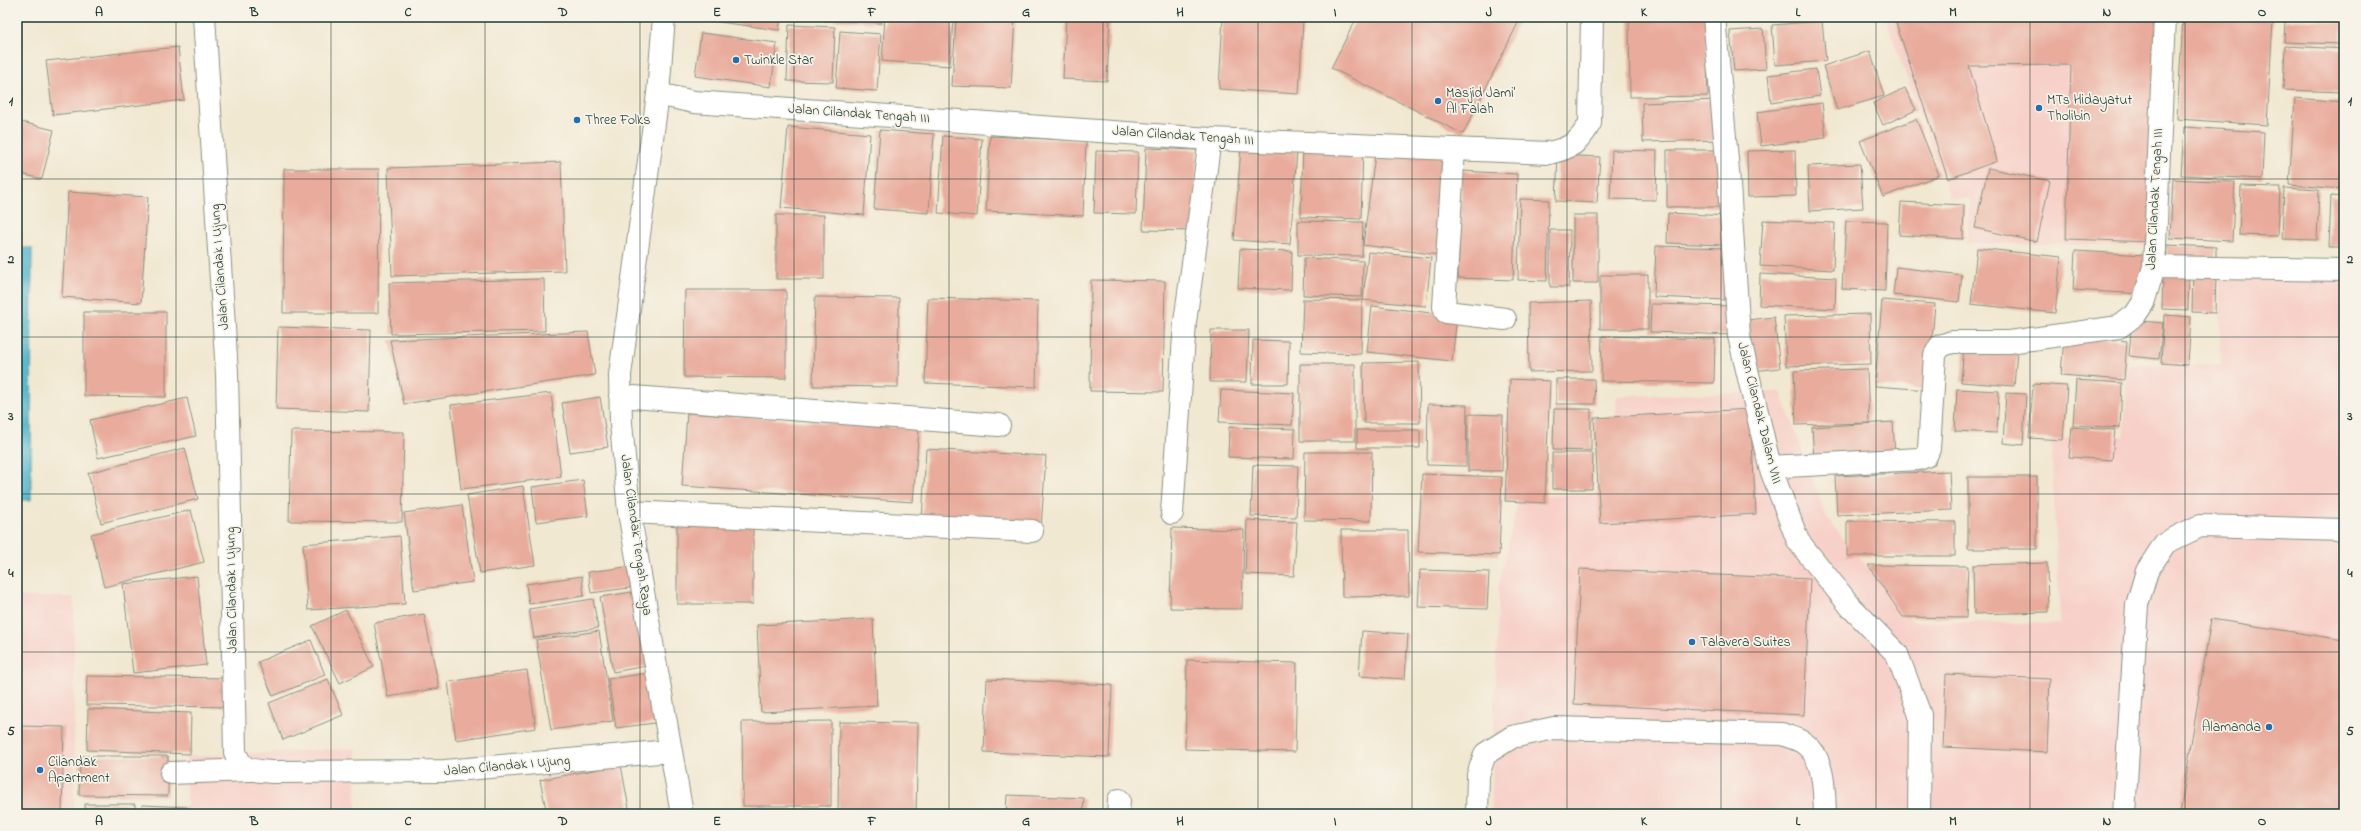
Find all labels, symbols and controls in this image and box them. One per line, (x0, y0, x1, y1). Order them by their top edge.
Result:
text: A (95, 3, 103, 22)
text: B (249, 3, 259, 22)
text: C (404, 3, 412, 22)
text: D (557, 3, 568, 22)
text: E (713, 3, 721, 22)
text: F (867, 3, 877, 22)
text: G (1022, 3, 1030, 22)
text: H (1176, 3, 1184, 22)
text: I (1333, 3, 1337, 22)
text: J (1486, 3, 1492, 22)
text: K (1641, 3, 1648, 22)
text: L (1796, 3, 1802, 22)
text: M (1949, 3, 1957, 22)
text: N (2103, 3, 2112, 22)
text: O (2258, 3, 2267, 22)
place label: Twinkle Star (744, 50, 814, 71)
marker: Twinkle Star (731, 55, 741, 65)
place label: Masjid Jami' Al Falah (1446, 83, 1516, 120)
place label: MTs Hidayatut Tholibin (2047, 90, 2133, 127)
text: 1 (9, 92, 14, 111)
text: 1 (2348, 92, 2353, 111)
marker: Masjid Jami' Al Falah (1433, 96, 1443, 106)
street label: Jalan Cilandak Tengah III (787, 99, 930, 130)
marker: MTs Hidayatut Tholibin (2034, 103, 2044, 113)
place label: Three Folks (585, 110, 650, 131)
marker: Three Folks (572, 115, 582, 125)
street label: Jalan Cilandak Tengah III (1111, 121, 1254, 152)
street label: Jalan Cilandak Tengah III (2141, 128, 2170, 270)
street label: Jalan Cilandak I Ujung (205, 203, 236, 331)
text: 2 (7, 250, 15, 269)
text: 2 (2346, 250, 2354, 269)
street label: Jalan Cilandak Dalam VIII (1731, 340, 1787, 486)
text: 3 (7, 407, 14, 426)
text: 3 (2346, 407, 2353, 426)
street label: Jalan Cilandak Tengah Raya (613, 453, 658, 617)
street label: Jalan Cilandak I Ujung (220, 527, 245, 653)
text: 4 (7, 564, 14, 583)
text: 4 (2346, 564, 2353, 583)
place label: Talavera Suites (1700, 632, 1791, 653)
marker: Talavera Suites (1687, 637, 1697, 647)
place label: Alamanda (2202, 717, 2261, 738)
text: 5 (7, 722, 15, 741)
marker: Alamanda (2264, 722, 2274, 732)
text: 5 (2346, 722, 2354, 741)
street label: Jalan Cilandak I Ujung (443, 750, 571, 783)
place label: Cilandak Apartment (48, 752, 110, 789)
marker: Cilandak Apartment (35, 765, 45, 775)
text: A (95, 812, 103, 831)
text: B (249, 812, 259, 831)
text: C (404, 812, 412, 831)
text: D (557, 812, 568, 831)
text: E (713, 812, 721, 831)
text: F (867, 812, 877, 831)
text: G (1022, 812, 1030, 831)
text: H (1176, 812, 1184, 831)
text: I (1333, 812, 1337, 831)
text: J (1486, 812, 1492, 831)
text: K (1641, 812, 1648, 831)
text: L (1796, 812, 1802, 831)
text: M (1949, 812, 1957, 831)
text: N (2103, 812, 2112, 831)
text: O (2258, 812, 2267, 831)

